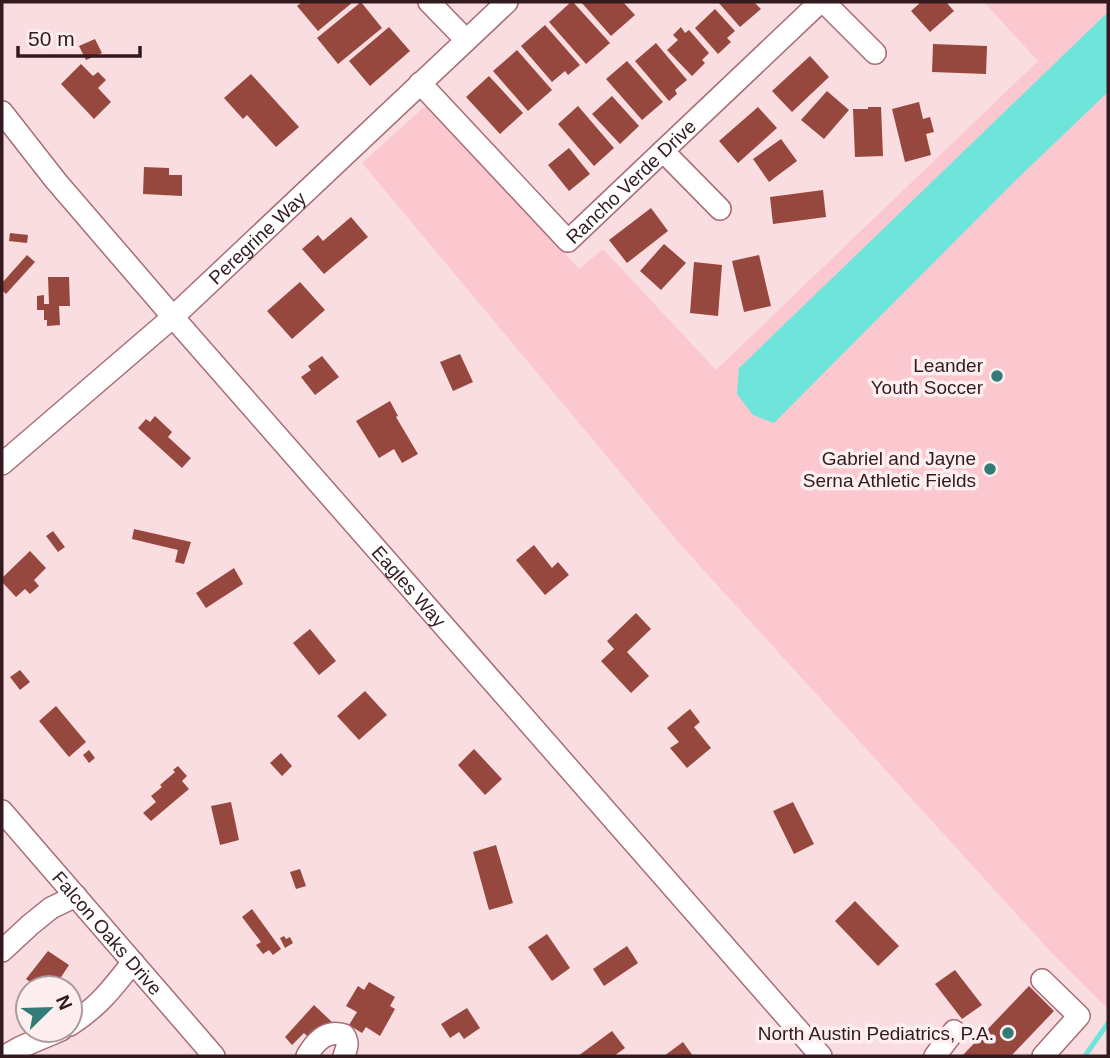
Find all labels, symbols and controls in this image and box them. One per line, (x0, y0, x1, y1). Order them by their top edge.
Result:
scale bar (18, 14, 140, 58)
text: 50 m (28, 27, 75, 50)
street label: Rancho Verde Drive (562, 116, 700, 248)
street label: Peregrine Way (205, 187, 310, 289)
place label: Leander Youth Soccer (871, 355, 984, 398)
marker: Leander Youth Soccer (989, 368, 1005, 384)
place label: Gabriel and Jayne Serna Athletic Fields (803, 448, 976, 491)
marker: Gabriel and Jayne Serna Athletic Fields (982, 461, 998, 477)
street label: Eagles Way (368, 542, 450, 632)
street label: Falcon Oaks Drive (48, 867, 166, 999)
north arrow (14, 974, 84, 1044)
text: N (52, 992, 77, 1013)
place label: North Austin Pediatrics, P.A. (758, 1023, 994, 1044)
marker: North Austin Pediatrics, P.A. (1000, 1025, 1016, 1041)

